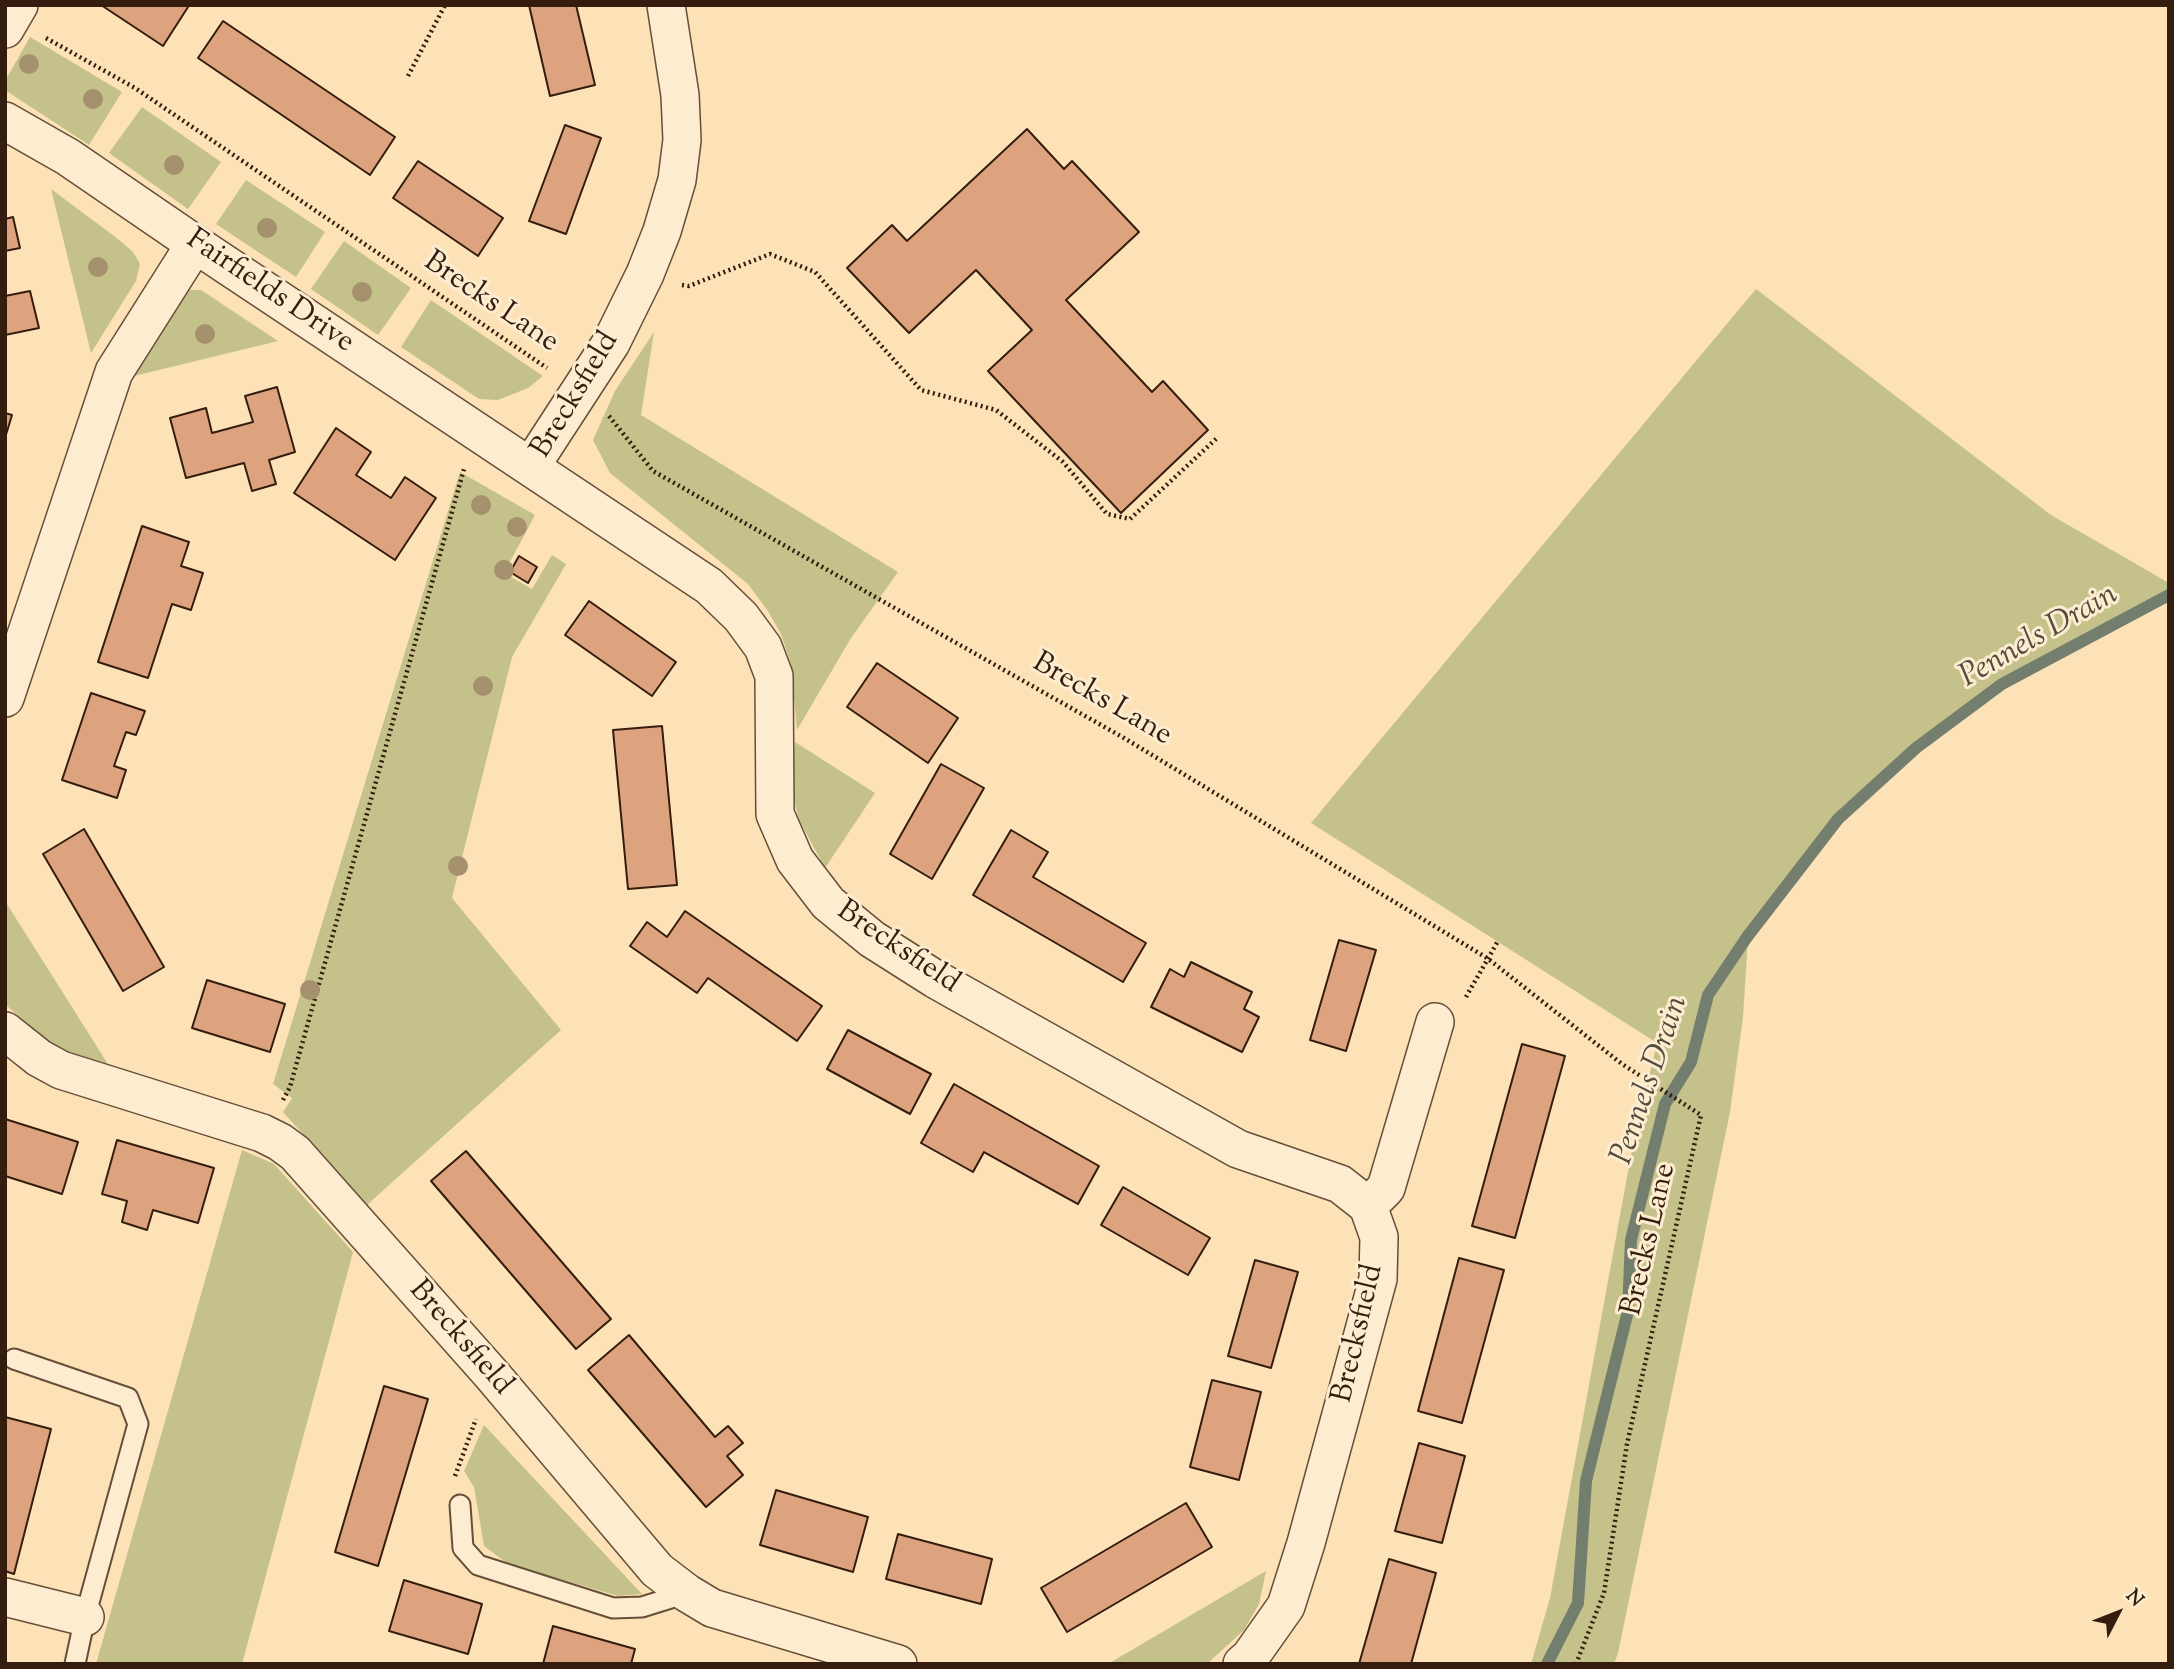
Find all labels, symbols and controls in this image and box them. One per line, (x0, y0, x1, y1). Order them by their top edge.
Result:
street label: Fairfields Drive (178, 224, 360, 362)
street label: Brecks Lane (416, 246, 564, 362)
street label: Brecksfield (525, 326, 629, 466)
water label: Pennels Drain (1954, 577, 2126, 699)
street label: Brecks Lane (1025, 647, 1177, 755)
street label: Brecksfield (829, 895, 965, 1003)
water label: Pennels Drain (1605, 992, 1699, 1170)
street label: Brecks Lane (1616, 1160, 1686, 1320)
street label: Brecksfield (1327, 1261, 1393, 1407)
street label: Brecksfield (399, 1274, 519, 1404)
north arrow (2083, 1578, 2153, 1648)
text: N (2119, 1584, 2149, 1613)

